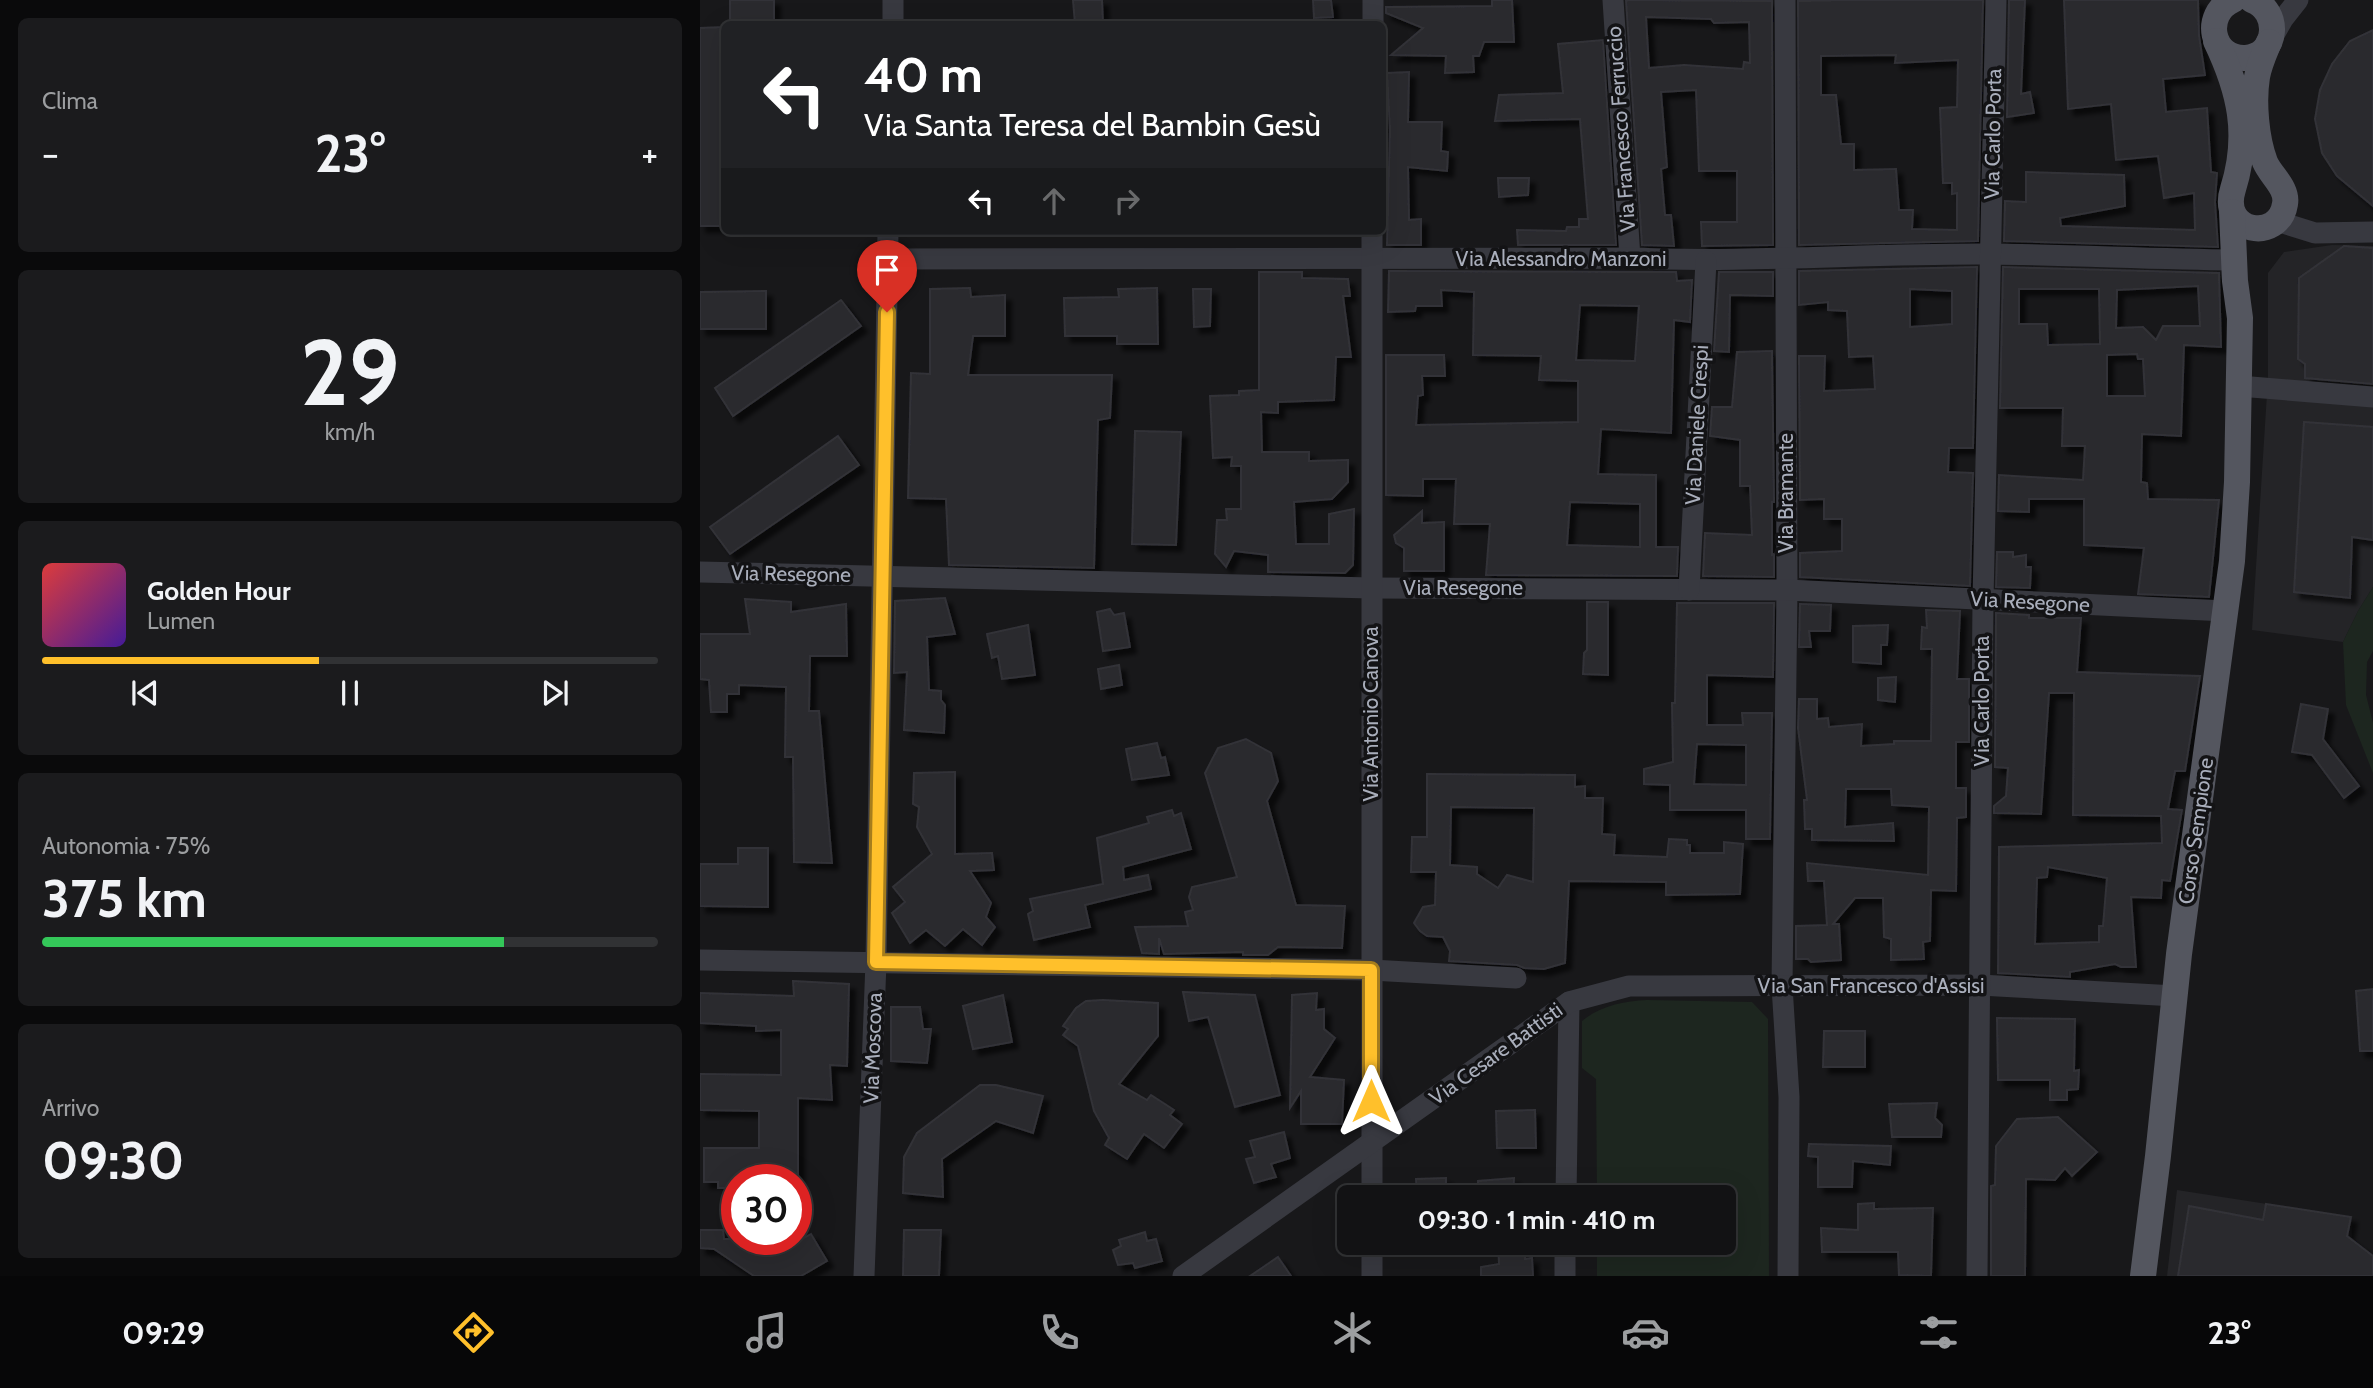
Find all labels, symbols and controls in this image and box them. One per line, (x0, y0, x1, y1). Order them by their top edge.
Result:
street label: Via Francesco Ferruccio (1601, 25, 1640, 233)
text: 40 m (864, 45, 983, 104)
icon: left (749, 49, 840, 140)
street label: Via Carlo Porta (1979, 68, 2006, 200)
text: Clima (42, 87, 98, 115)
text: Via Santa Teresa del Bambin Gesù (864, 105, 1321, 144)
text: 23° (315, 122, 385, 185)
text: − (42, 130, 59, 177)
text: + (641, 130, 658, 177)
icon: left (962, 182, 1000, 220)
icon: ahead (1035, 182, 1073, 220)
icon: right (1108, 182, 1146, 220)
pin (857, 240, 917, 312)
street label: Via Alessandro Manzoni (1455, 246, 1667, 271)
icon: arrive (868, 251, 906, 289)
text: 29 (300, 317, 400, 428)
street label: Via Daniele Crespi (1680, 344, 1713, 506)
text: km/h (325, 418, 375, 446)
street label: Via Bramante (1773, 433, 1798, 553)
street label: Via Resegone (731, 560, 851, 587)
text: Golden Hour (147, 575, 290, 607)
street label: Via Resegone (1403, 575, 1523, 600)
street label: Via Resegone (1969, 586, 2091, 617)
text: Lumen (147, 607, 215, 635)
street label: Via Antonio Canova (1358, 627, 1383, 801)
street label: Via Carlo Porta (1969, 636, 1994, 766)
icon: previous (126, 674, 164, 712)
icon: pause (331, 674, 369, 712)
icon: next (536, 674, 574, 712)
street label: Corso Sempione (2173, 756, 2218, 906)
text: Autonomia · 75% (42, 832, 210, 860)
text: 375 km (42, 867, 207, 930)
street label: Via San Francesco d'Assisi (1758, 973, 1984, 998)
street label: Via Moscova (858, 992, 887, 1104)
street label: Via Cesare Battisti (1424, 997, 1567, 1110)
position arrow (1334, 1064, 1408, 1138)
text: Arrivo (42, 1094, 99, 1122)
text: 09:30 (42, 1129, 184, 1192)
speed limit sign: 30 (721, 1164, 812, 1255)
text: 09:30 · 1 min · 410 m (1418, 1204, 1655, 1236)
icon: directions (449, 1308, 498, 1357)
icon: music (742, 1308, 791, 1357)
icon: phone (1035, 1308, 1084, 1357)
icon: climate (1328, 1308, 1377, 1357)
icon: car (1621, 1308, 1670, 1357)
icon: filters (1914, 1308, 1963, 1357)
text: 09:29 (122, 1313, 205, 1352)
text: 23° (2207, 1313, 2251, 1352)

